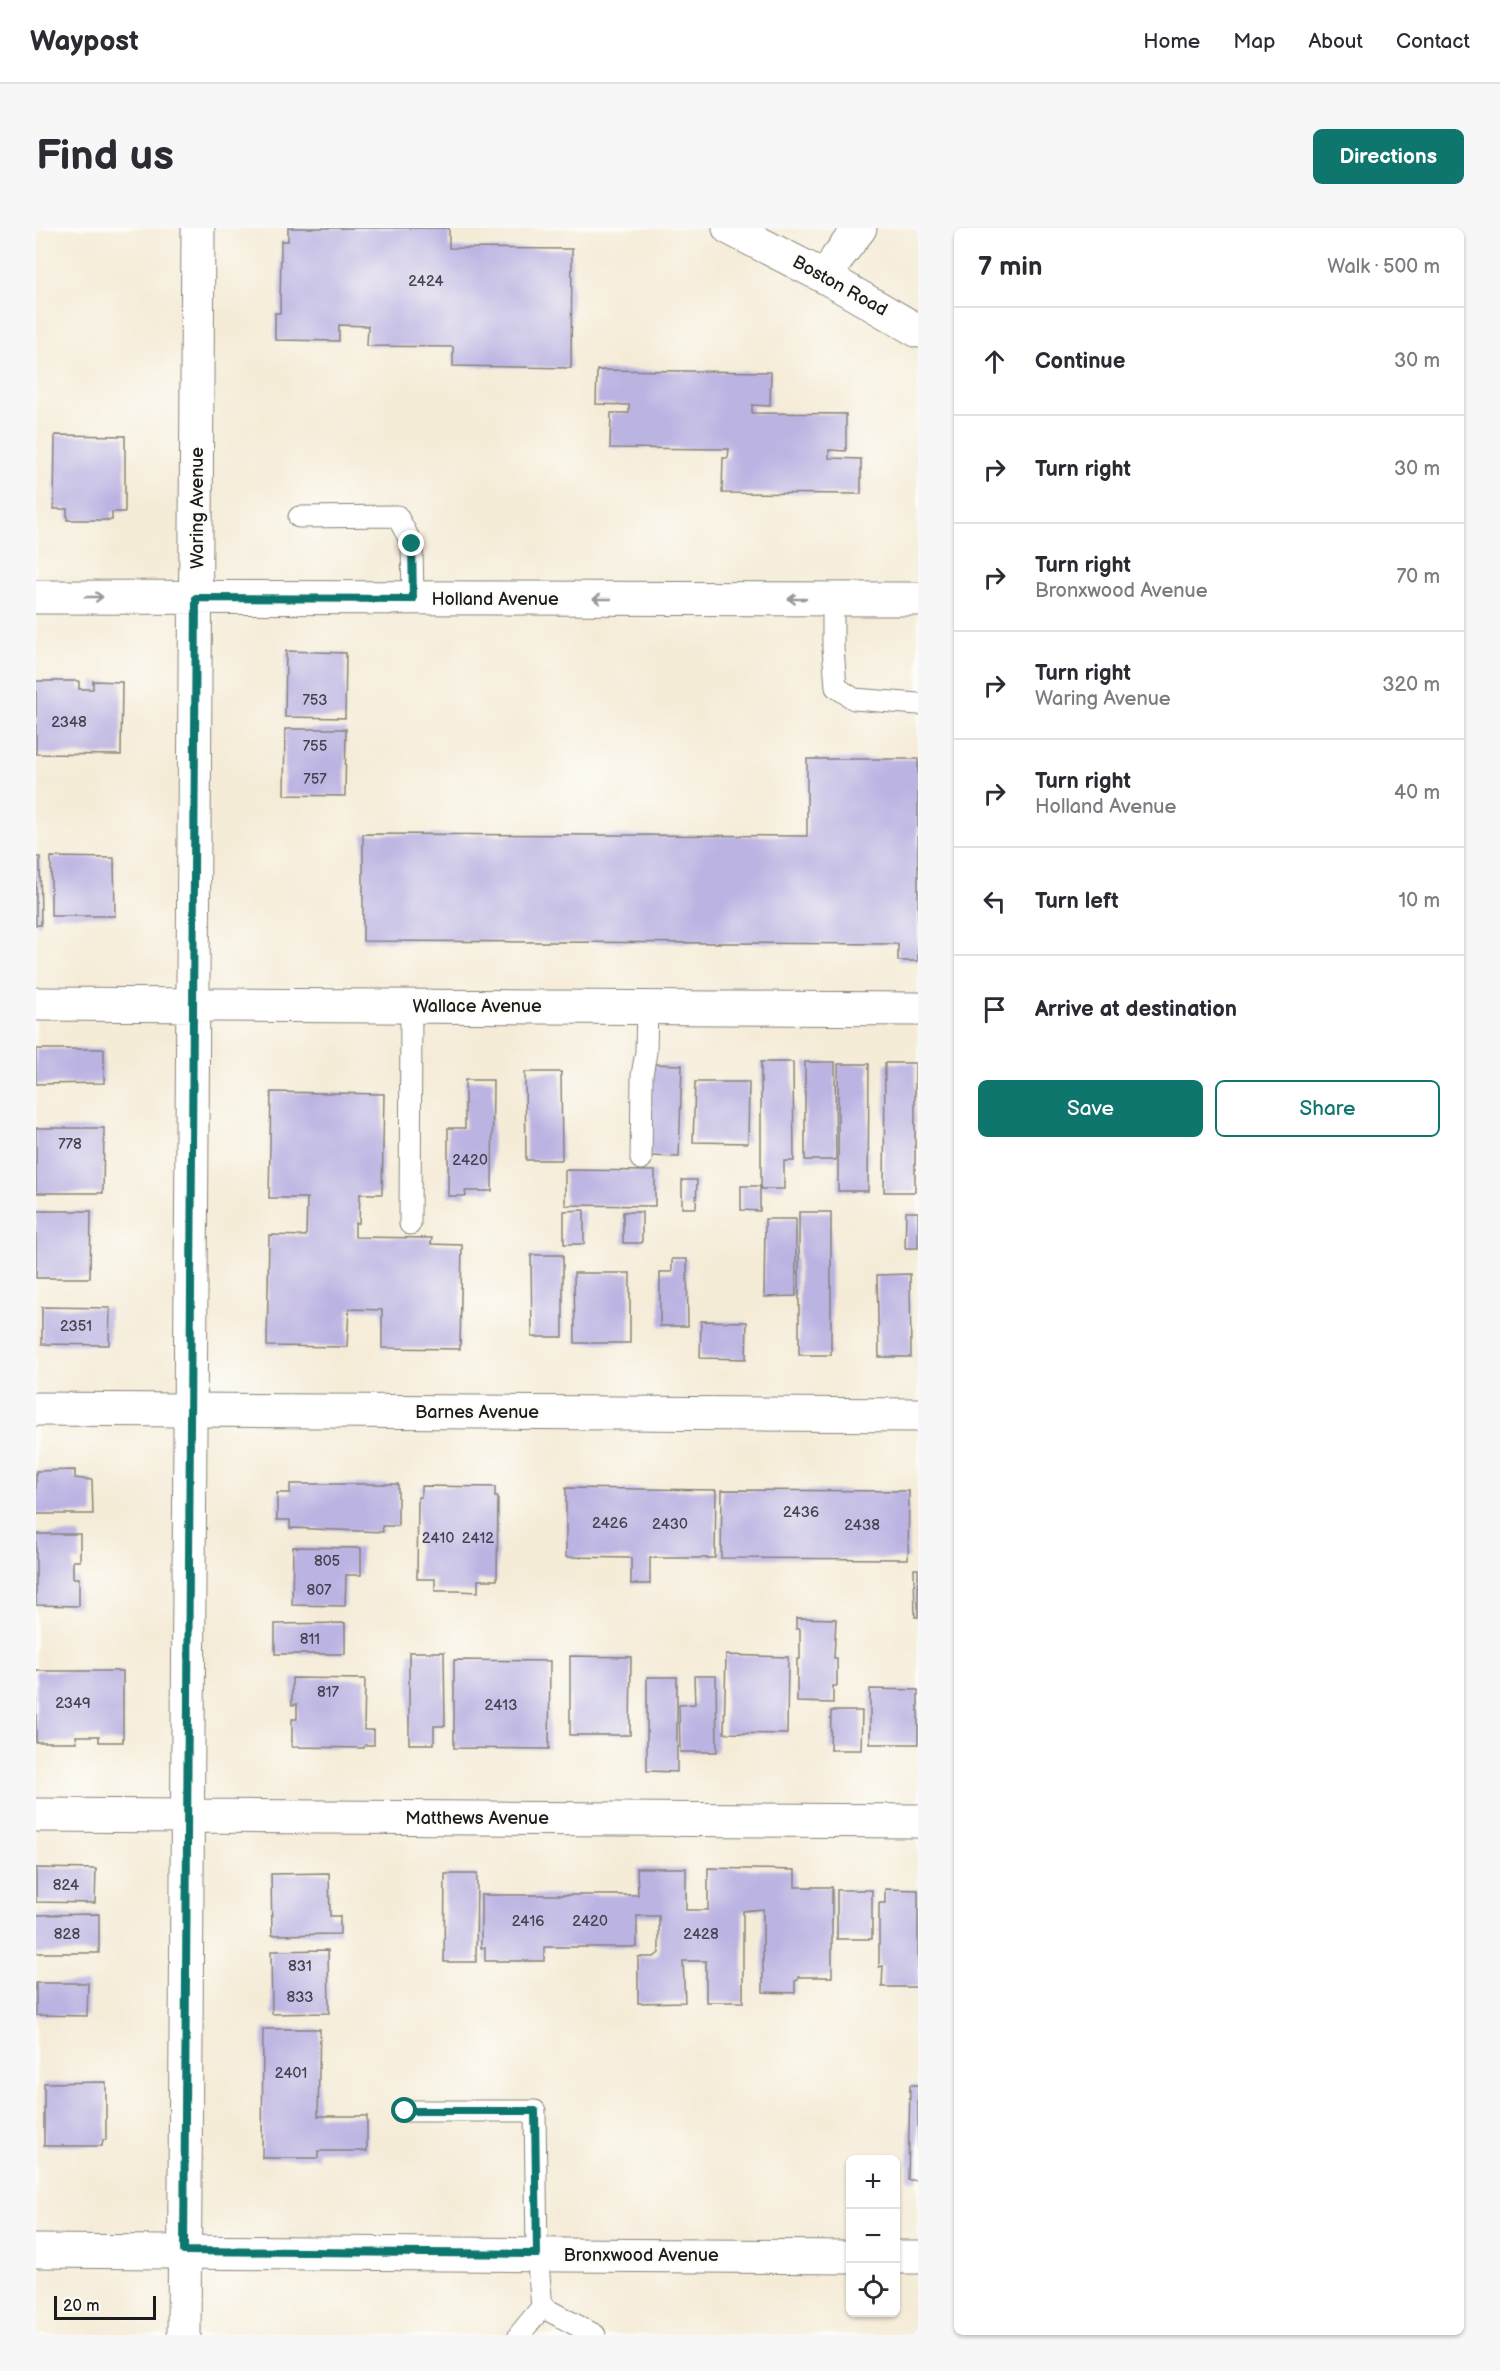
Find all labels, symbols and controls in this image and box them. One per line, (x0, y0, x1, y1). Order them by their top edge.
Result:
text: Waypost (30, 25, 139, 58)
text: Home (1143, 29, 1200, 54)
text: Map (1233, 29, 1275, 54)
text: About (1308, 29, 1363, 54)
text: Contact (1396, 29, 1470, 54)
button: Directions (1313, 129, 1464, 184)
text: Find us (36, 131, 174, 182)
street label: Boston Road (789, 251, 891, 321)
text: 7 min (978, 252, 1042, 283)
text: Walk · 500 m (1327, 255, 1440, 279)
house number: 2424 (408, 272, 444, 291)
icon: ahead (978, 345, 1011, 378)
text: Continue (1035, 348, 1125, 375)
text: 30 m (1394, 349, 1440, 373)
street label: Waring Avenue (187, 447, 208, 569)
icon: right (978, 453, 1011, 486)
text: Turn right (1035, 456, 1131, 483)
text: 30 m (1394, 457, 1440, 481)
route end (398, 530, 424, 556)
text: Turn right (1035, 552, 1131, 579)
icon: right (978, 561, 1011, 594)
text: 70 m (1396, 565, 1440, 589)
text: Bronxwood Avenue (1035, 579, 1208, 603)
street label: Holland Avenue (431, 589, 559, 610)
one-way arrow (84, 592, 104, 603)
one-way arrow (592, 593, 612, 605)
one-way arrow (787, 593, 807, 605)
text: Turn right (1035, 660, 1131, 687)
icon: right (978, 669, 1011, 702)
text: 320 m (1382, 673, 1440, 697)
text: Waring Avenue (1035, 687, 1171, 711)
house number: 753 (302, 691, 328, 710)
house number: 2348 (51, 713, 87, 732)
house number: 755 (303, 737, 327, 756)
text: Turn right (1035, 768, 1131, 795)
house number: 757 (303, 770, 327, 789)
icon: right (978, 777, 1011, 810)
text: 40 m (1394, 781, 1440, 805)
text: Holland Avenue (1035, 795, 1176, 819)
icon: left (978, 885, 1011, 918)
text: Turn left (1035, 888, 1119, 915)
text: 10 m (1399, 889, 1440, 913)
icon: arrive (978, 993, 1011, 1026)
street label: Wallace Avenue (412, 996, 542, 1017)
text: Arrive at destination (1035, 996, 1237, 1023)
button: Save (978, 1080, 1203, 1137)
button: Share (1215, 1080, 1440, 1137)
house number: 778 (58, 1135, 82, 1154)
house number: 2420 (452, 1151, 488, 1170)
house number: 2351 (60, 1317, 92, 1336)
street label: Barnes Avenue (415, 1402, 539, 1423)
house number: 2436 (783, 1503, 819, 1522)
house number: 2426 (592, 1514, 628, 1533)
house number: 2430 (652, 1515, 688, 1534)
house number: 2438 (844, 1516, 880, 1535)
house number: 2410 (422, 1529, 454, 1548)
house number: 2412 (462, 1529, 494, 1548)
house number: 805 (314, 1552, 340, 1571)
house number: 807 (307, 1581, 332, 1600)
house number: 811 (300, 1630, 320, 1649)
house number: 817 (317, 1683, 340, 1702)
house number: 2349 (55, 1694, 91, 1713)
house number: 2413 (485, 1696, 517, 1715)
street label: Matthews Avenue (405, 1808, 549, 1829)
house number: 824 (53, 1876, 79, 1895)
house number: 2416 (512, 1912, 544, 1931)
house number: 2420 (572, 1912, 608, 1931)
house number: 828 (54, 1925, 80, 1944)
house number: 2428 (683, 1925, 719, 1944)
house number: 831 (288, 1957, 312, 1976)
house number: 833 (286, 1988, 314, 2007)
house number: 2401 (275, 2064, 307, 2083)
route start (391, 2097, 417, 2123)
map controls (846, 2155, 900, 2317)
button: + (846, 2155, 900, 2209)
button: − (846, 2209, 900, 2263)
street label: Bronxwood Avenue (563, 2245, 719, 2266)
button: locate (846, 2263, 900, 2317)
scale bar (54, 2293, 156, 2320)
text: 20 m (63, 2297, 99, 2316)

